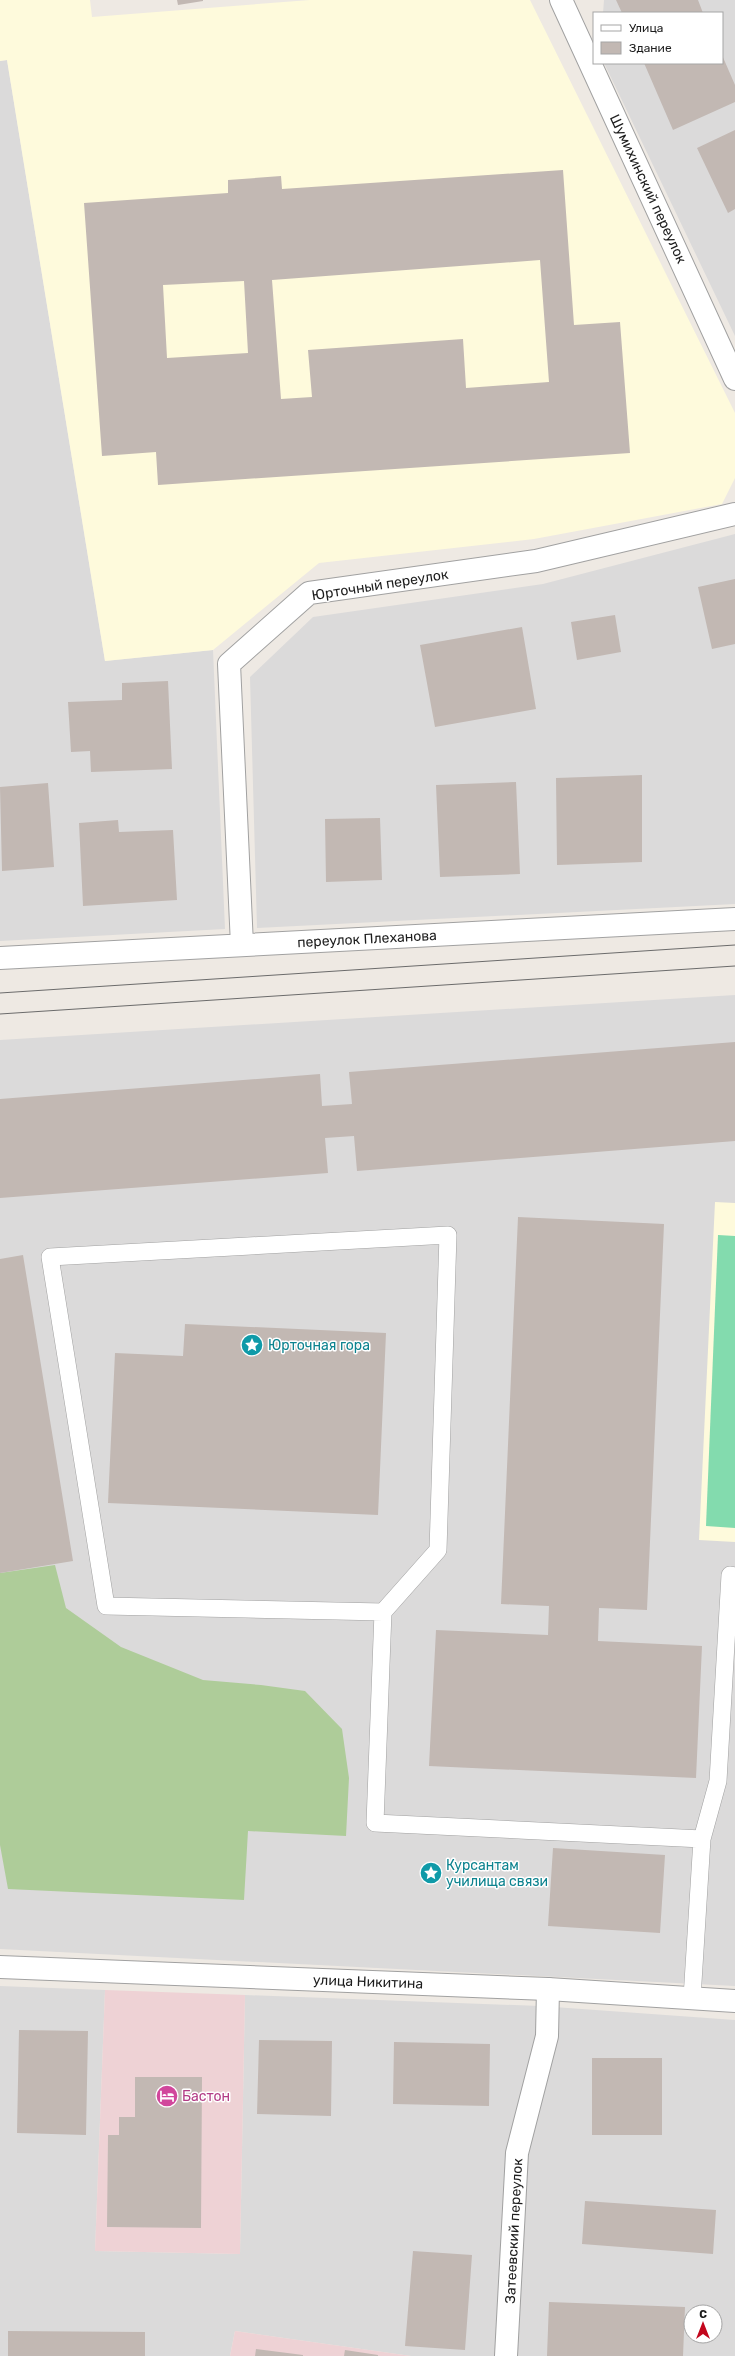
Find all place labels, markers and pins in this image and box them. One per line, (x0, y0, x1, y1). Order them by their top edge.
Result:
place icon: Юрточная гора (239, 1332, 265, 1358)
place label: Юрточная гора (268, 1337, 370, 1354)
place label: Курсантам училища связи (446, 1857, 548, 1890)
place icon: Курсантам училища связи (418, 1860, 444, 1886)
hotel icon: Бастон (154, 2083, 180, 2109)
place label: Бастон (182, 2088, 230, 2105)

